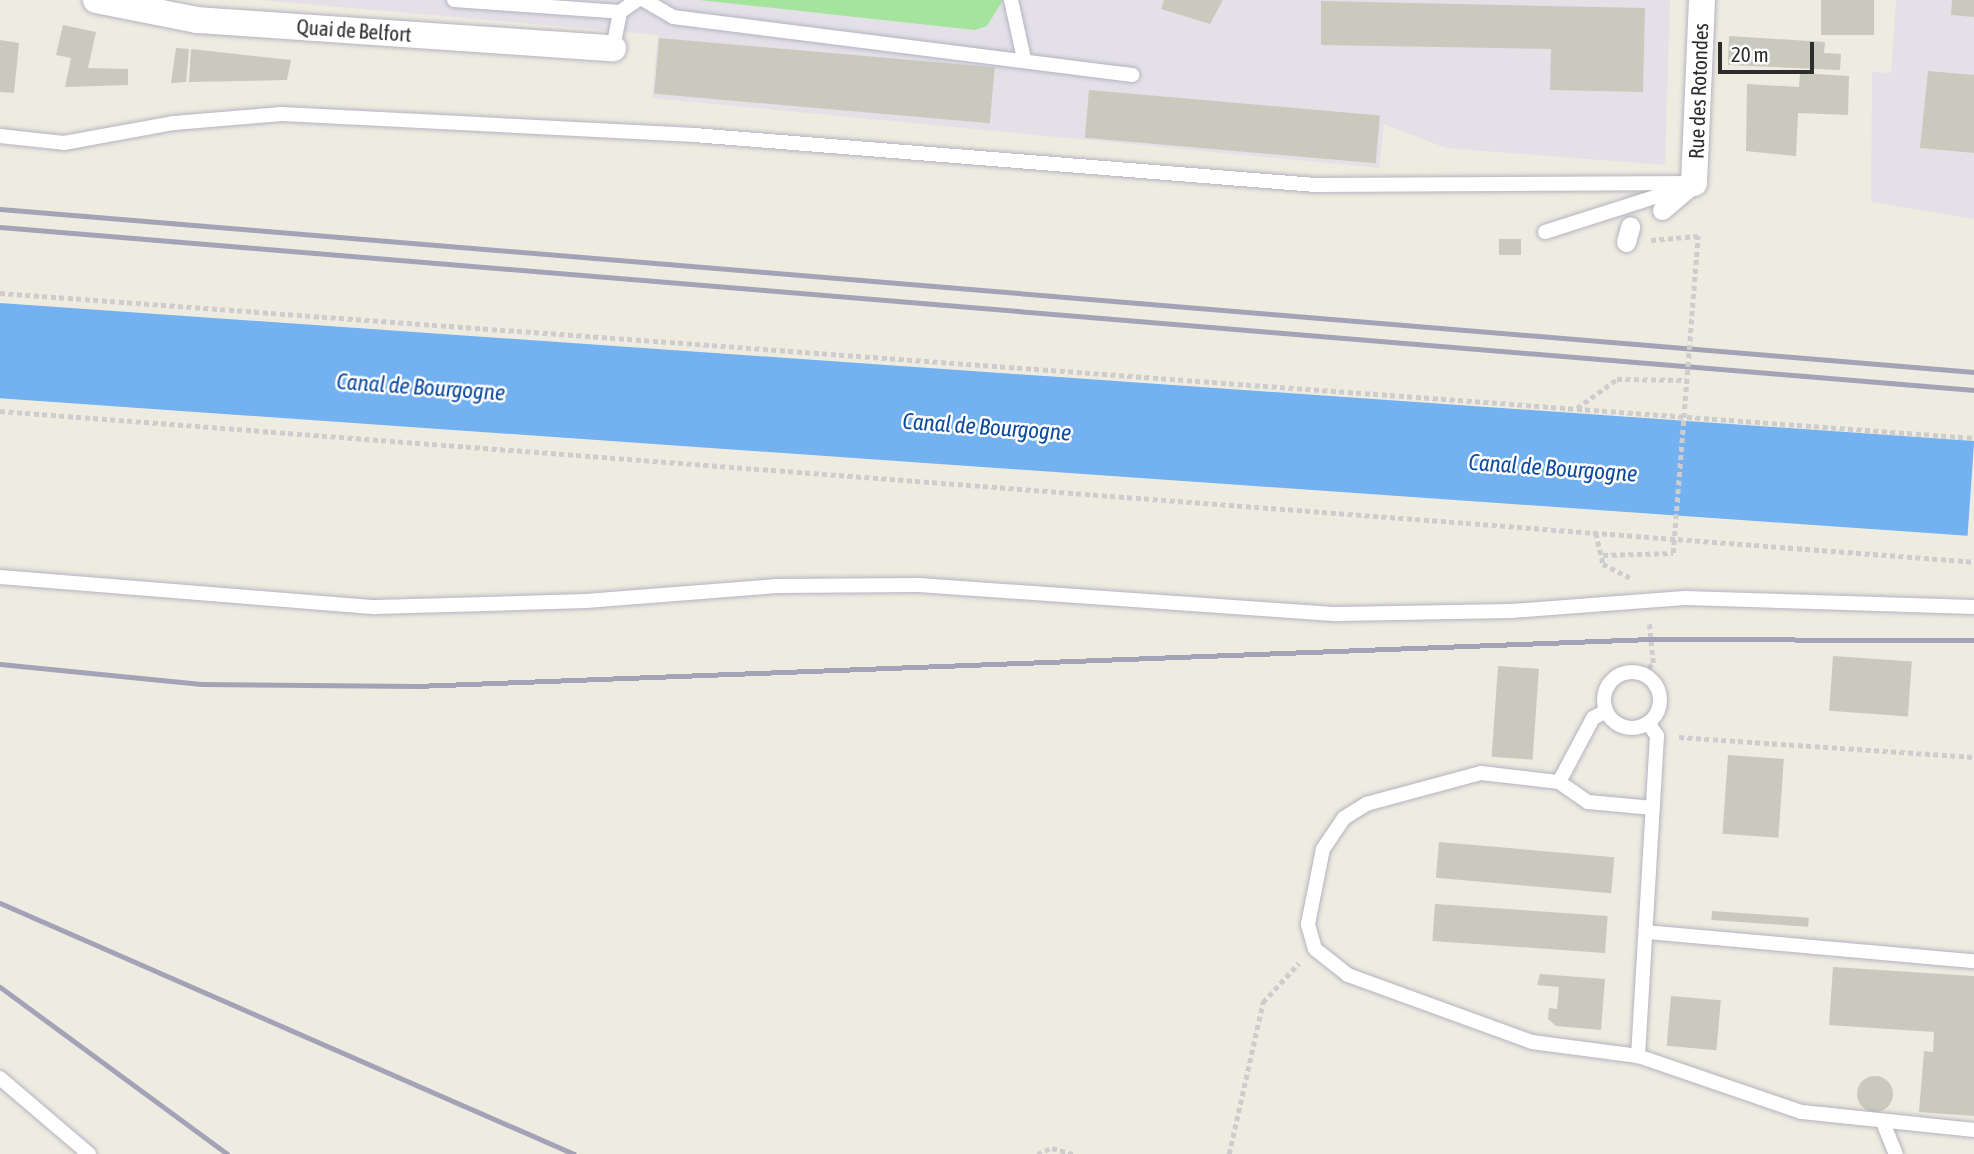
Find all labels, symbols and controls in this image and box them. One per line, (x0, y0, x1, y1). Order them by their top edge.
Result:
street label: Quai de Belfort (296, 13, 412, 47)
street label: Rue des Rotondes (1683, 23, 1713, 159)
scale bar (1722, 28, 1818, 72)
text: 20 m (1731, 42, 1769, 66)
water label: Canal de Bourgogne (336, 367, 506, 407)
water label: Canal de Bourgogne (902, 407, 1072, 447)
water label: Canal de Bourgogne (1468, 448, 1638, 488)

